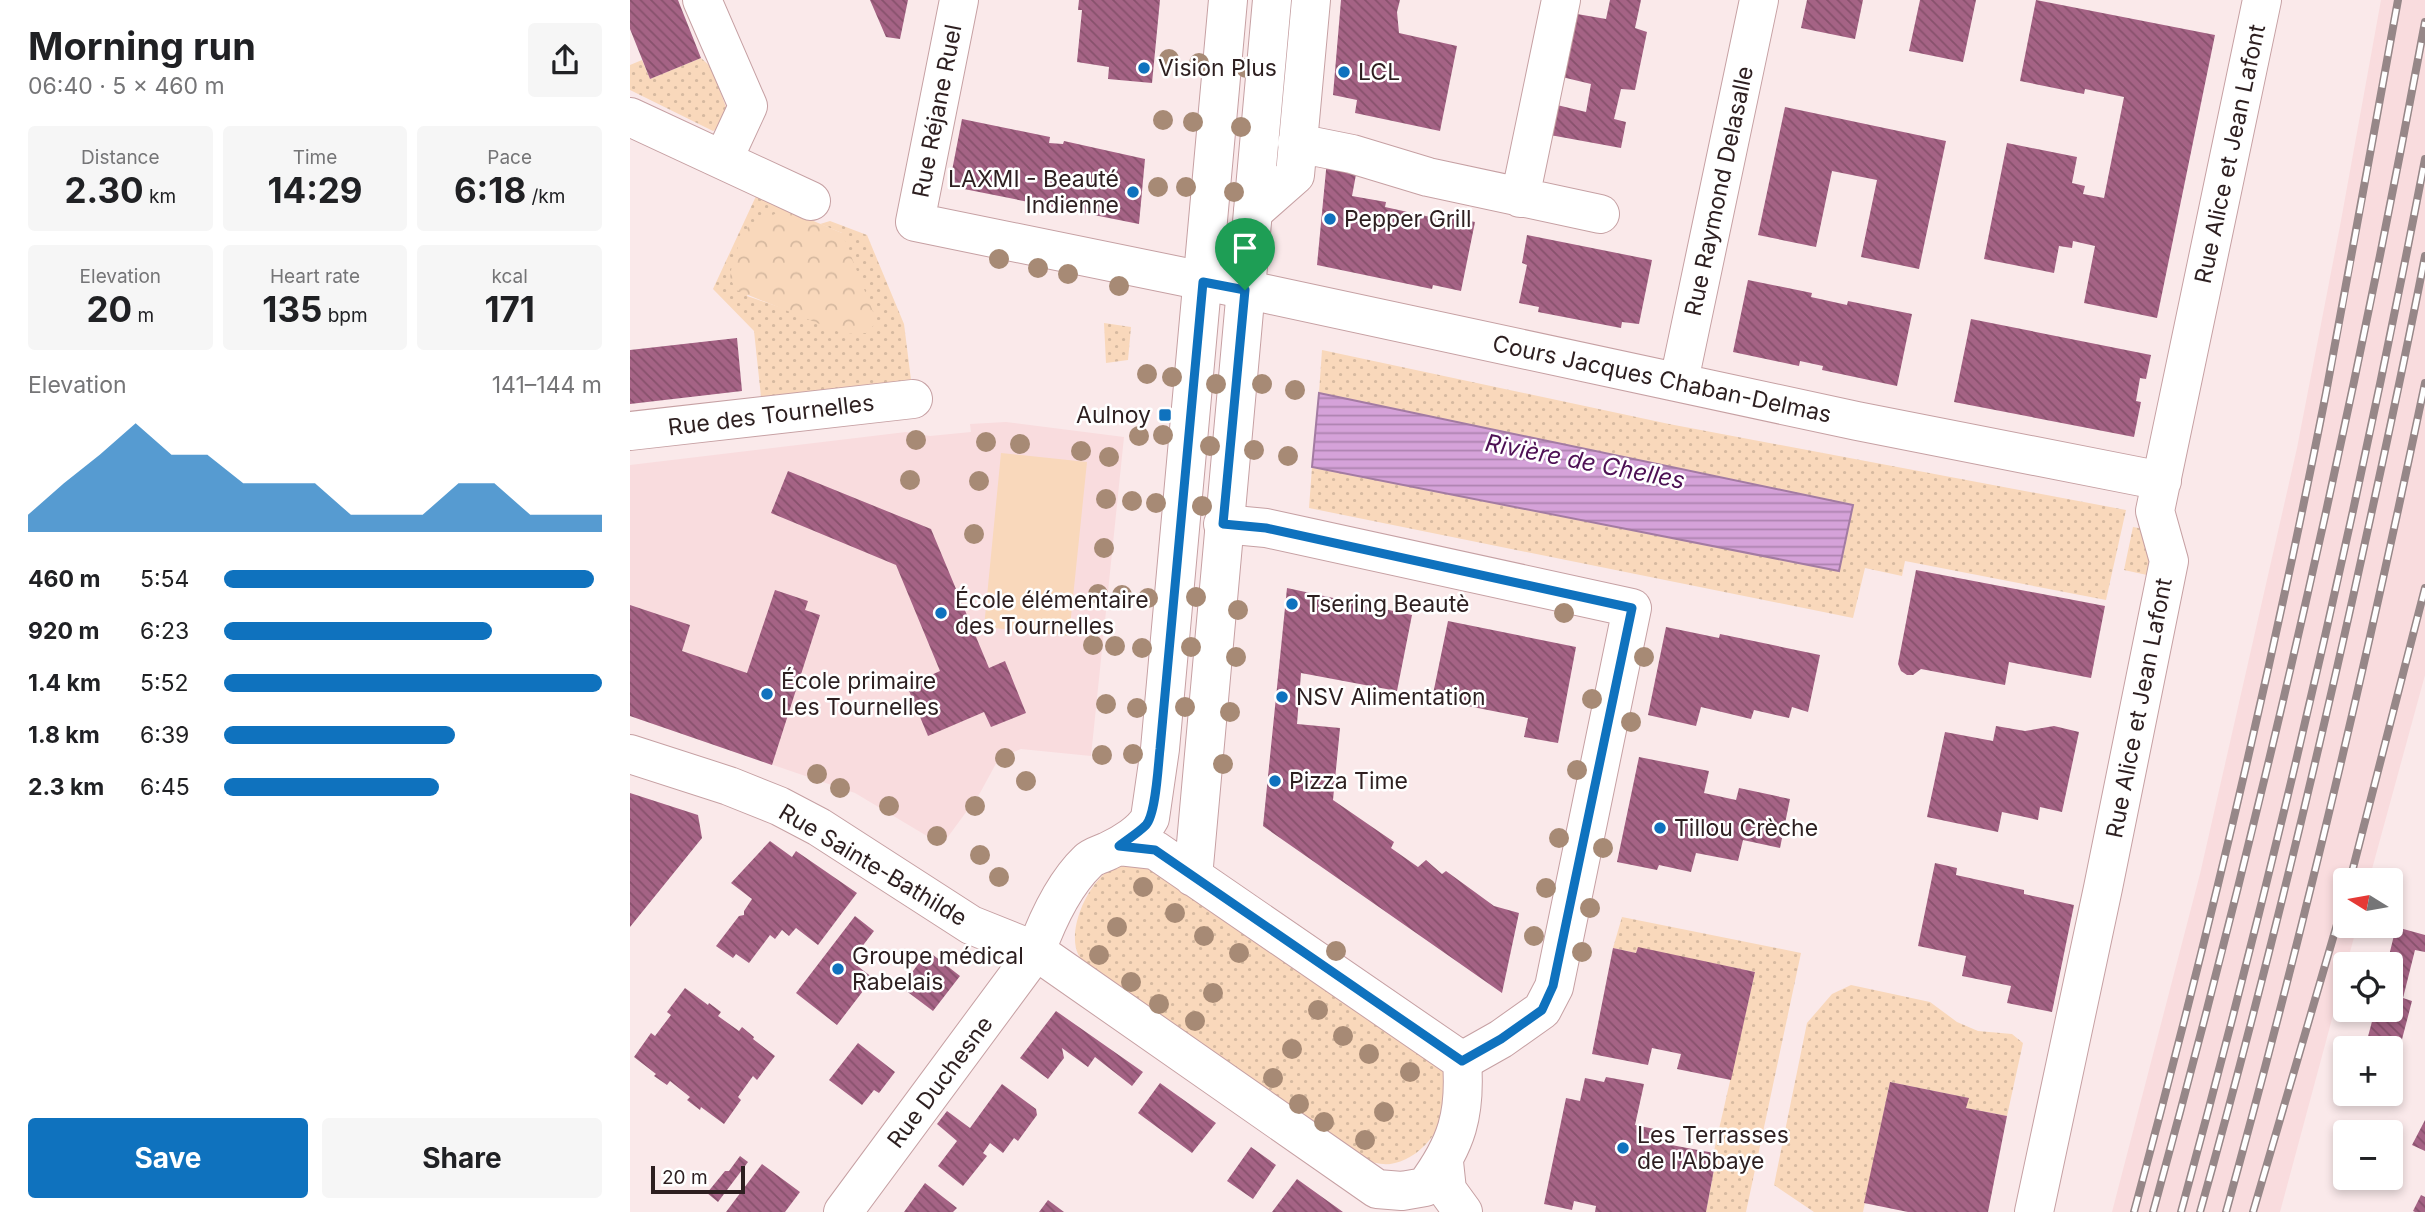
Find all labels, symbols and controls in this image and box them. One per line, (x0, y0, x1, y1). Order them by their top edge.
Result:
street label: Rue Alice et Jean Lafont (2189, 21, 2271, 286)
street label: Rue Réjane Ruel (907, 22, 967, 200)
text: Morning run (28, 23, 256, 69)
button: share (528, 23, 602, 97)
place label: Vision Plus (1158, 54, 1277, 82)
place label: LCL (1358, 58, 1400, 86)
marker: Vision Plus (1136, 60, 1152, 76)
marker: LCL (1336, 64, 1352, 80)
street label: Rue Raymond Delasalle (1679, 64, 1759, 318)
text: 06:40 · 5 × 460 m (28, 72, 225, 100)
text: Distance (81, 146, 160, 169)
text: Time (293, 146, 337, 169)
text: Pace (487, 146, 532, 169)
place label: LAXMI - Beauté Indienne (948, 165, 1119, 219)
text: 2.30 (65, 169, 144, 211)
text: 14:29 (267, 169, 363, 211)
text: 6:18 (454, 169, 526, 211)
marker: LAXMI - Beauté Indienne (1125, 184, 1141, 200)
text: km (144, 185, 176, 208)
text: /km (526, 185, 565, 208)
place label: Pepper Grill (1344, 205, 1472, 233)
marker: Pepper Grill (1322, 211, 1338, 227)
pin (1215, 218, 1275, 290)
icon: arrive (1226, 229, 1264, 267)
text: Elevation (80, 265, 161, 288)
text: Heart rate (270, 265, 360, 288)
text: kcal (492, 265, 528, 288)
text: 20 (87, 288, 132, 330)
text: 135 (262, 288, 322, 330)
text: 171 (484, 288, 535, 330)
text: m (132, 304, 154, 327)
text: bpm (322, 304, 368, 327)
street label: Cours Jacques Chaban-Delmas (1490, 329, 1834, 429)
text: Elevation (28, 371, 127, 399)
text: 141–144 m (492, 371, 602, 399)
street label: Rue des Tournelles (666, 388, 876, 442)
place label: Aulnoy (1076, 401, 1151, 429)
marker: Aulnoy (1157, 407, 1173, 423)
water label: Rivière de Chelles (1483, 428, 1687, 495)
text: 460 m (28, 565, 100, 593)
text: 5:54 (140, 565, 189, 593)
street label: Rue Alice et Jean Lafont (2100, 575, 2178, 840)
place label: École élémentaire des Tournelles (955, 586, 1149, 640)
place label: Tsering Beautè (1306, 590, 1469, 618)
marker: Tsering Beautè (1284, 596, 1300, 612)
marker: École élémentaire des Tournelles (933, 605, 949, 621)
text: 920 m (28, 617, 99, 645)
text: 6:23 (140, 617, 189, 645)
place label: École primaire Les Tournelles (781, 667, 939, 721)
text: 1.4 km (28, 669, 101, 697)
text: 5:52 (140, 669, 189, 697)
place label: NSV Alimentation (1296, 683, 1486, 711)
marker: École primaire Les Tournelles (759, 686, 775, 702)
marker: NSV Alimentation (1274, 689, 1290, 705)
text: 1.8 km (28, 721, 100, 749)
text: 6:39 (140, 721, 189, 749)
place label: Pizza Time (1289, 767, 1408, 795)
text: 2.3 km (28, 773, 104, 801)
text: 6:45 (140, 773, 190, 801)
marker: Pizza Time (1267, 773, 1283, 789)
street label: Rue Sainte-Bathilde (774, 798, 972, 932)
place label: Tillou Crèche (1674, 814, 1818, 842)
marker: Tillou Crèche (1652, 820, 1668, 836)
north arrow (2333, 868, 2403, 938)
map controls (2333, 868, 2403, 1190)
place label: Groupe médical Rabelais (852, 942, 1024, 996)
button: locate (2333, 952, 2403, 1022)
marker: Groupe médical Rabelais (830, 961, 846, 977)
street label: Rue Duchesne (881, 1011, 999, 1153)
button: + (2333, 1036, 2403, 1106)
button: Save (28, 1118, 308, 1198)
button: Share (322, 1118, 602, 1198)
button: − (2333, 1120, 2403, 1190)
place label: Les Terrasses de l'Abbaye (1637, 1121, 1789, 1175)
marker: Les Terrasses de l'Abbaye (1615, 1140, 1631, 1156)
scale bar (651, 1163, 746, 1195)
text: 20 m (662, 1166, 708, 1189)

